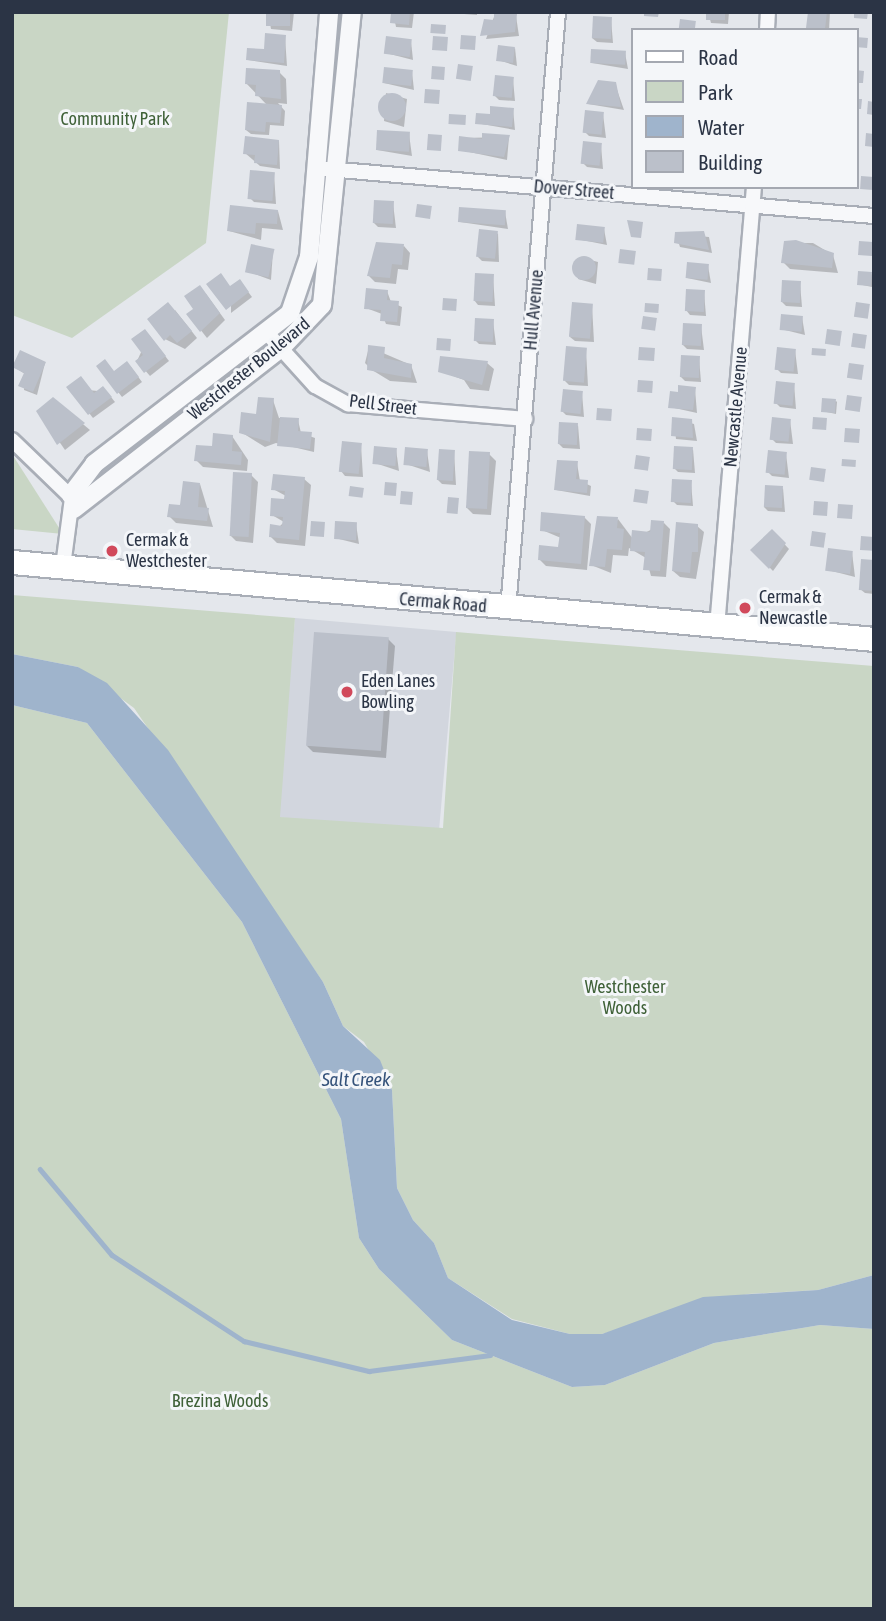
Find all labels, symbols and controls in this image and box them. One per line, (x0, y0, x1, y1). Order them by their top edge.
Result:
legend (630, 28, 858, 189)
text: Road (698, 45, 738, 69)
text: Park (698, 80, 733, 104)
park label: Community Park (60, 108, 170, 130)
text: Water (698, 115, 744, 139)
text: Building (698, 150, 762, 174)
street label: Dover Street (533, 176, 615, 204)
street label: Hull Avenue (520, 269, 548, 351)
street label: Westchester Boulevard (184, 313, 314, 425)
street label: Newcastle Avenue (720, 346, 752, 468)
street label: Pell Street (348, 390, 418, 420)
place label: Cermak & Westchester (126, 530, 206, 572)
marker: Cermak & Westchester (104, 543, 120, 559)
place label: Cermak & Newcastle (759, 587, 828, 630)
street label: Cermak Road (398, 588, 488, 618)
marker: Cermak & Newcastle (737, 600, 753, 616)
place label: Eden Lanes Bowling (361, 671, 435, 714)
marker: Eden Lanes Bowling (339, 684, 355, 700)
park label: Westchester Woods (585, 977, 665, 1020)
water label: Salt Creek (322, 1069, 390, 1091)
park label: Brezina Woods (172, 1390, 268, 1412)

